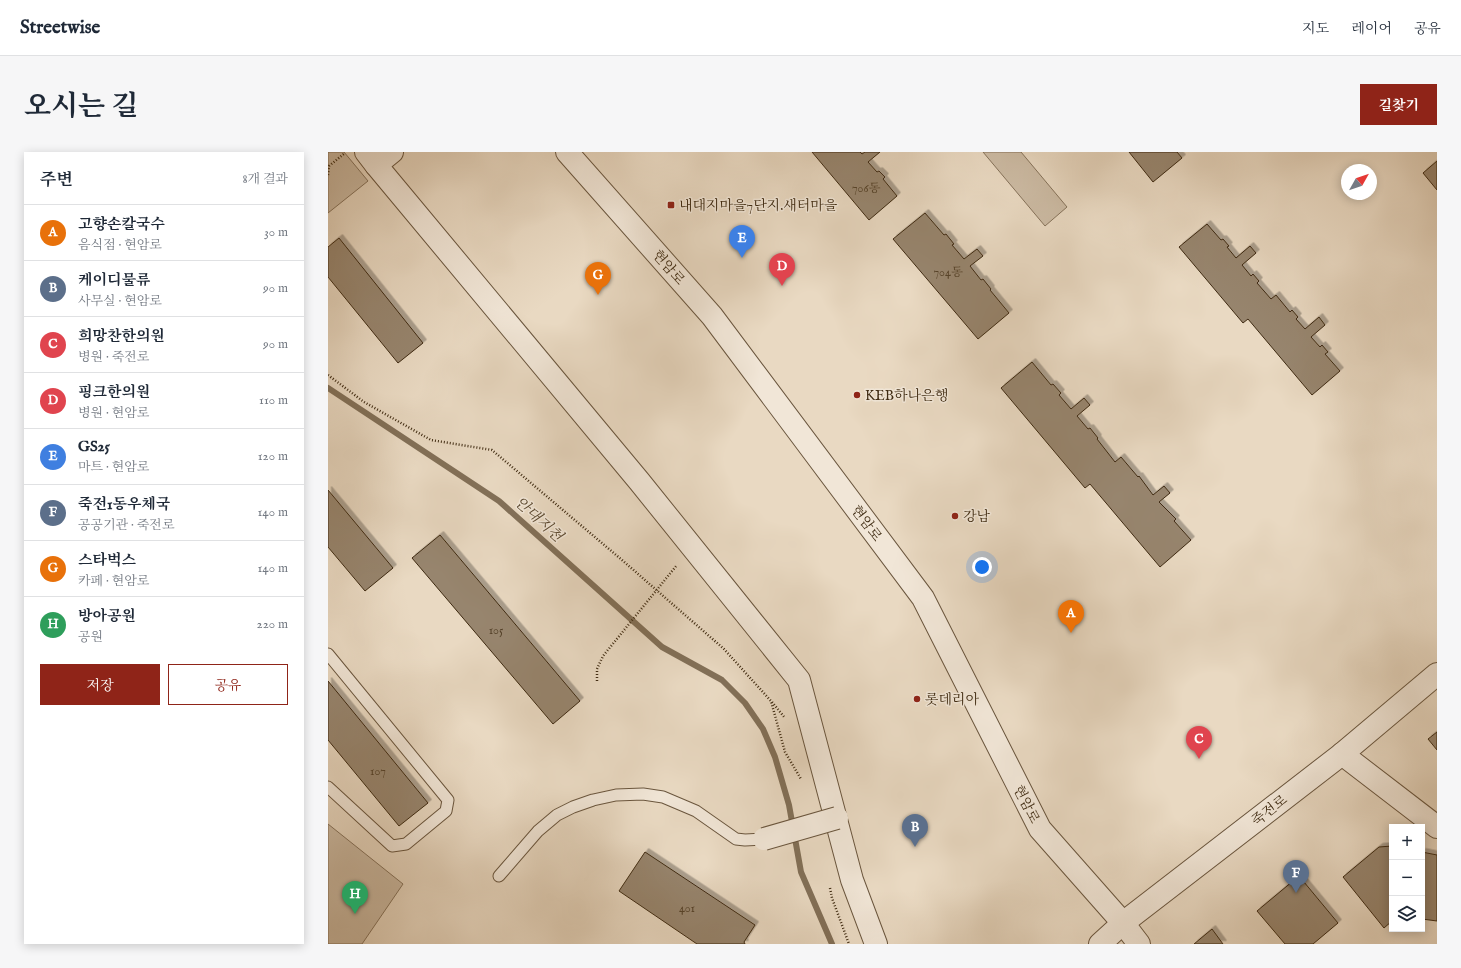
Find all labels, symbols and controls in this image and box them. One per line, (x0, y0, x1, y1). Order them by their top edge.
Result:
text: Streetwise (20, 16, 100, 40)
text: 지도 (1302, 20, 1329, 38)
text: 레이어 (1351, 20, 1392, 38)
text: 공유 (1414, 20, 1441, 38)
button: 길찾기 (1360, 84, 1437, 125)
text: 오시는 길 (24, 90, 138, 125)
north arrow (1341, 164, 1377, 200)
text: 주변 (40, 170, 73, 191)
text: 8개 결과 (242, 171, 288, 188)
house number: 706동 (852, 181, 880, 196)
place label: 내대지마을7단지.새터마을 (679, 197, 838, 215)
marker: 내대지마을7단지.새터마을 (666, 200, 676, 210)
text: 고향손칼국수 (78, 215, 165, 234)
text: A (49, 224, 57, 241)
text: 30 m (264, 224, 288, 241)
pin: E (729, 225, 755, 258)
text: 음식점 · 현암로 (78, 237, 162, 254)
street label: 현암로 (648, 246, 689, 289)
pin: D (769, 253, 795, 286)
pin: G (585, 262, 611, 295)
house number: 704동 (934, 265, 963, 280)
text: 케이디물류 (78, 271, 150, 290)
text: B (49, 280, 57, 297)
text: 90 m (263, 280, 288, 297)
text: 사무실 · 현암로 (78, 293, 162, 310)
text: 희망찬한의원 (78, 327, 165, 346)
text: C (48, 336, 58, 353)
text: 90 m (263, 336, 288, 353)
text: 병원 · 죽전로 (78, 349, 149, 366)
text: 핑크한의원 (78, 383, 150, 402)
place label: KEB하나은행 (865, 387, 948, 405)
marker: KEB하나은행 (852, 390, 862, 400)
text: D (48, 392, 58, 409)
text: 110 m (259, 392, 288, 409)
text: 병원 · 현암로 (78, 405, 149, 422)
text: GS25 (78, 437, 110, 456)
text: E (48, 448, 58, 465)
text: 120 m (258, 448, 288, 465)
text: 마트 · 현암로 (78, 459, 149, 476)
water label: 안대지천 (511, 493, 568, 547)
text: 죽전1동우체국 (78, 495, 171, 514)
street label: 현암로 (847, 502, 886, 546)
text: F (49, 504, 57, 521)
text: 140 m (258, 504, 288, 521)
place label: 강남 (963, 508, 991, 526)
marker: 강남 (950, 511, 960, 521)
text: 공공기관 · 죽전로 (78, 517, 174, 534)
text: 스타벅스 (78, 551, 136, 570)
your location (972, 557, 992, 577)
text: G (48, 560, 58, 577)
text: 140 m (258, 560, 288, 577)
text: 카페 · 현암로 (78, 573, 149, 590)
pin: A (1058, 600, 1084, 633)
text: 방아공원 (78, 607, 136, 626)
text: H (47, 616, 59, 633)
text: 220 m (257, 616, 288, 633)
house number: 105 (489, 623, 504, 638)
text: 공원 (78, 629, 103, 646)
button: 저장 (40, 664, 160, 705)
button: 공유 (168, 664, 288, 705)
place label: 롯데리아 (925, 691, 980, 709)
marker: 롯데리아 (912, 694, 922, 704)
pin: C (1186, 726, 1212, 759)
house number: 107 (370, 764, 386, 779)
street label: 현암로 (1009, 782, 1044, 827)
street label: 죽전로 (1248, 791, 1292, 830)
pin: B (902, 814, 928, 847)
map controls (1389, 824, 1425, 932)
button: + (1389, 824, 1425, 860)
pin: F (1283, 860, 1309, 893)
button: − (1389, 860, 1425, 896)
pin: H (342, 881, 368, 914)
button: layers (1389, 896, 1425, 932)
house number: 401 (679, 901, 695, 916)

